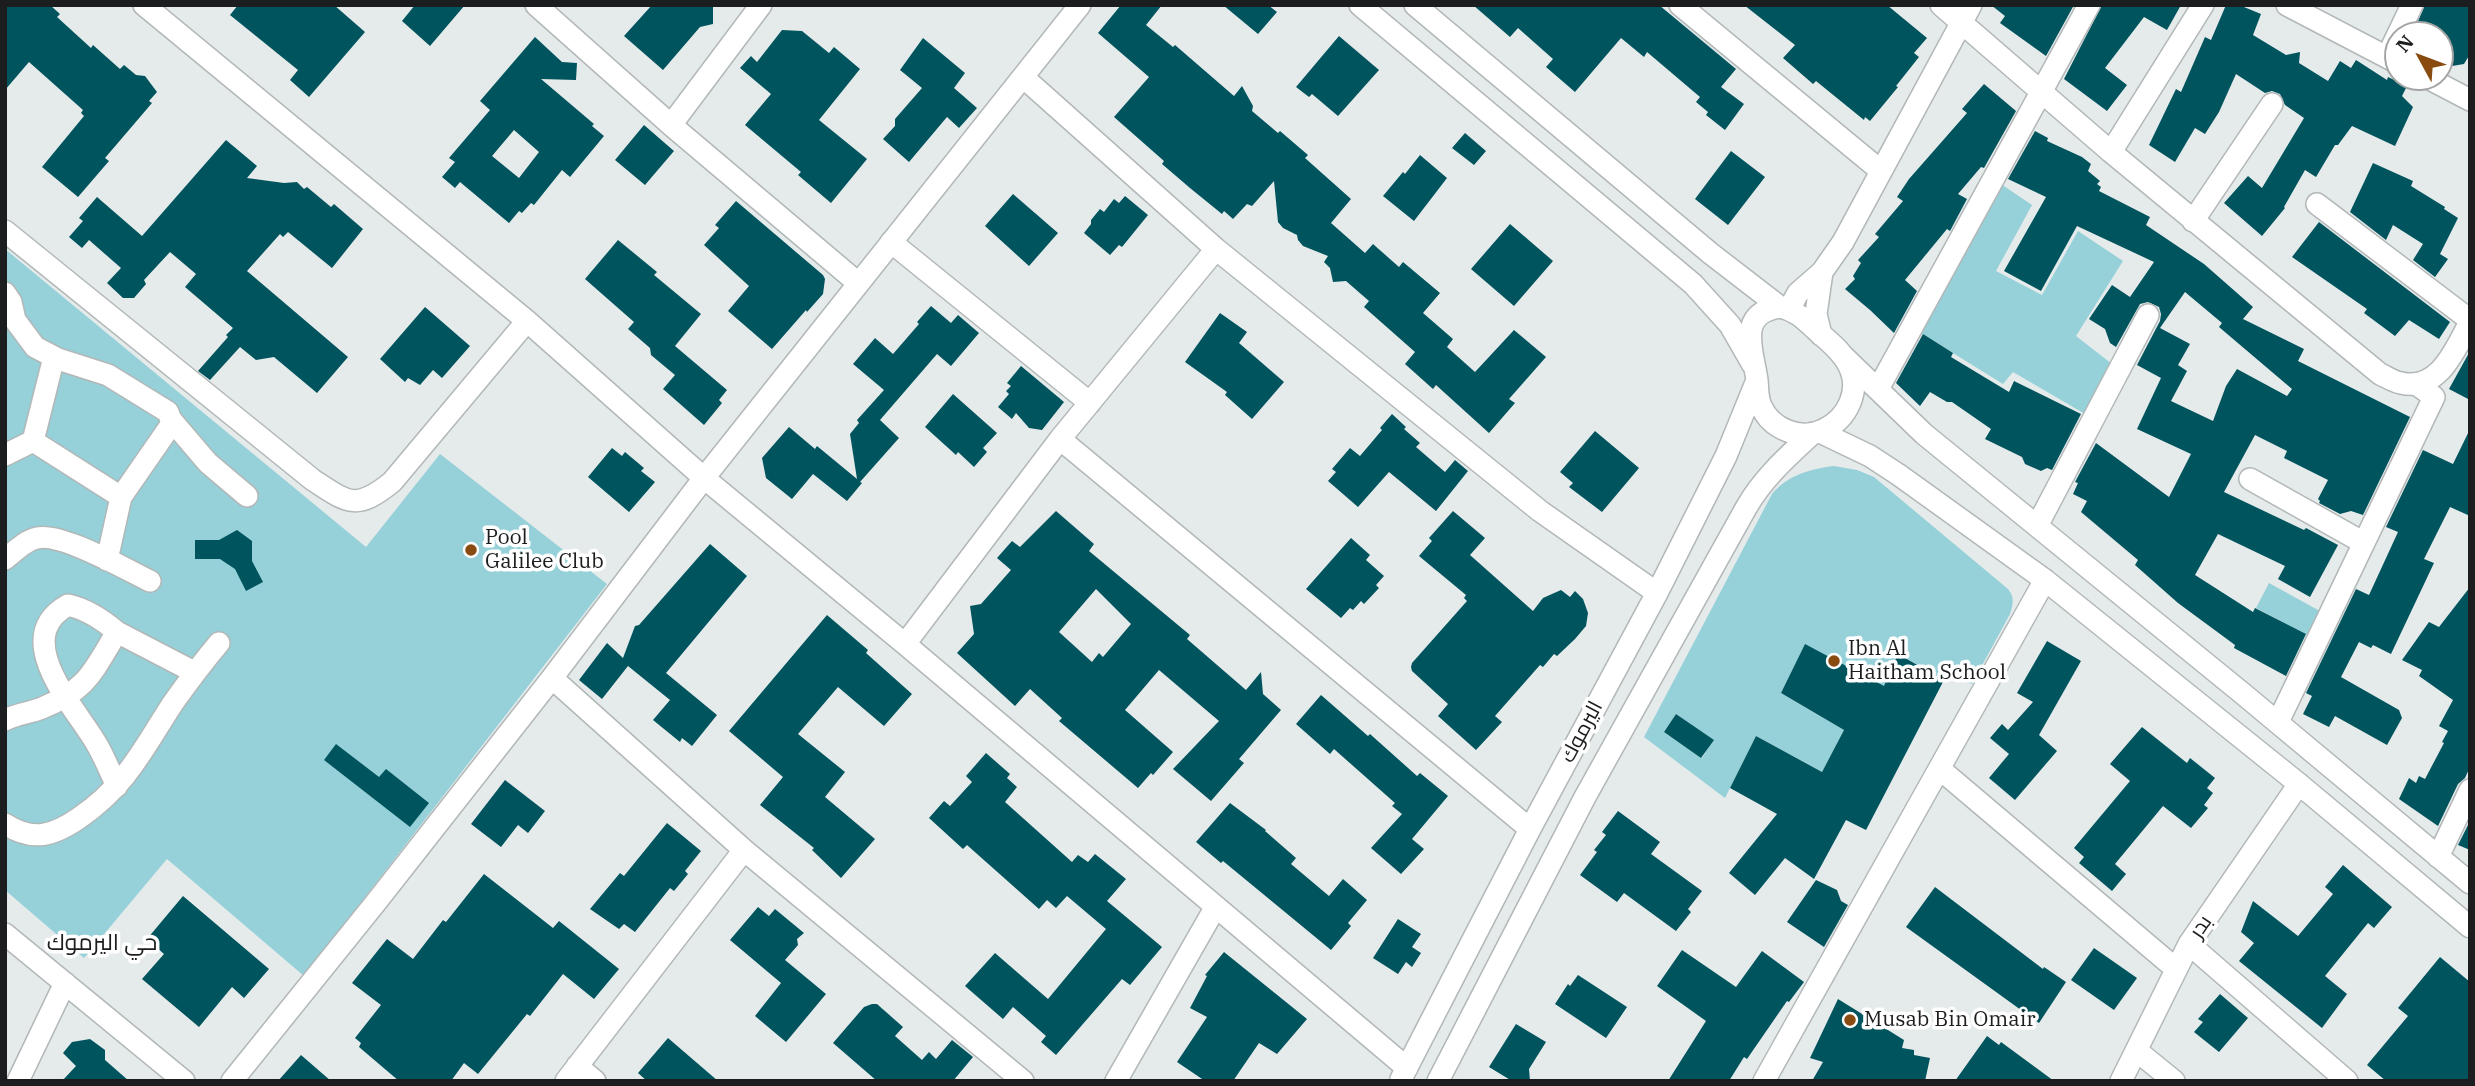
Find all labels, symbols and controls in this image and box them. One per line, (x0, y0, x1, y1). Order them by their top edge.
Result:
north arrow (2384, 21, 2454, 91)
text: N (2391, 30, 2419, 57)
place label: Pool Galilee Club (485, 525, 604, 575)
marker: Pool Galilee Club (463, 542, 479, 558)
place label: Ibn Al Haitham School (1848, 636, 2006, 686)
marker: Ibn Al Haitham School (1826, 653, 1842, 669)
street label: اليرموك (1555, 697, 1609, 767)
street label: بدر (2184, 911, 2218, 943)
district label: حي اليرموك (47, 929, 157, 957)
place label: Musab Bin Omair (1864, 1007, 2036, 1033)
marker: Musab Bin Omair (1842, 1012, 1858, 1028)

